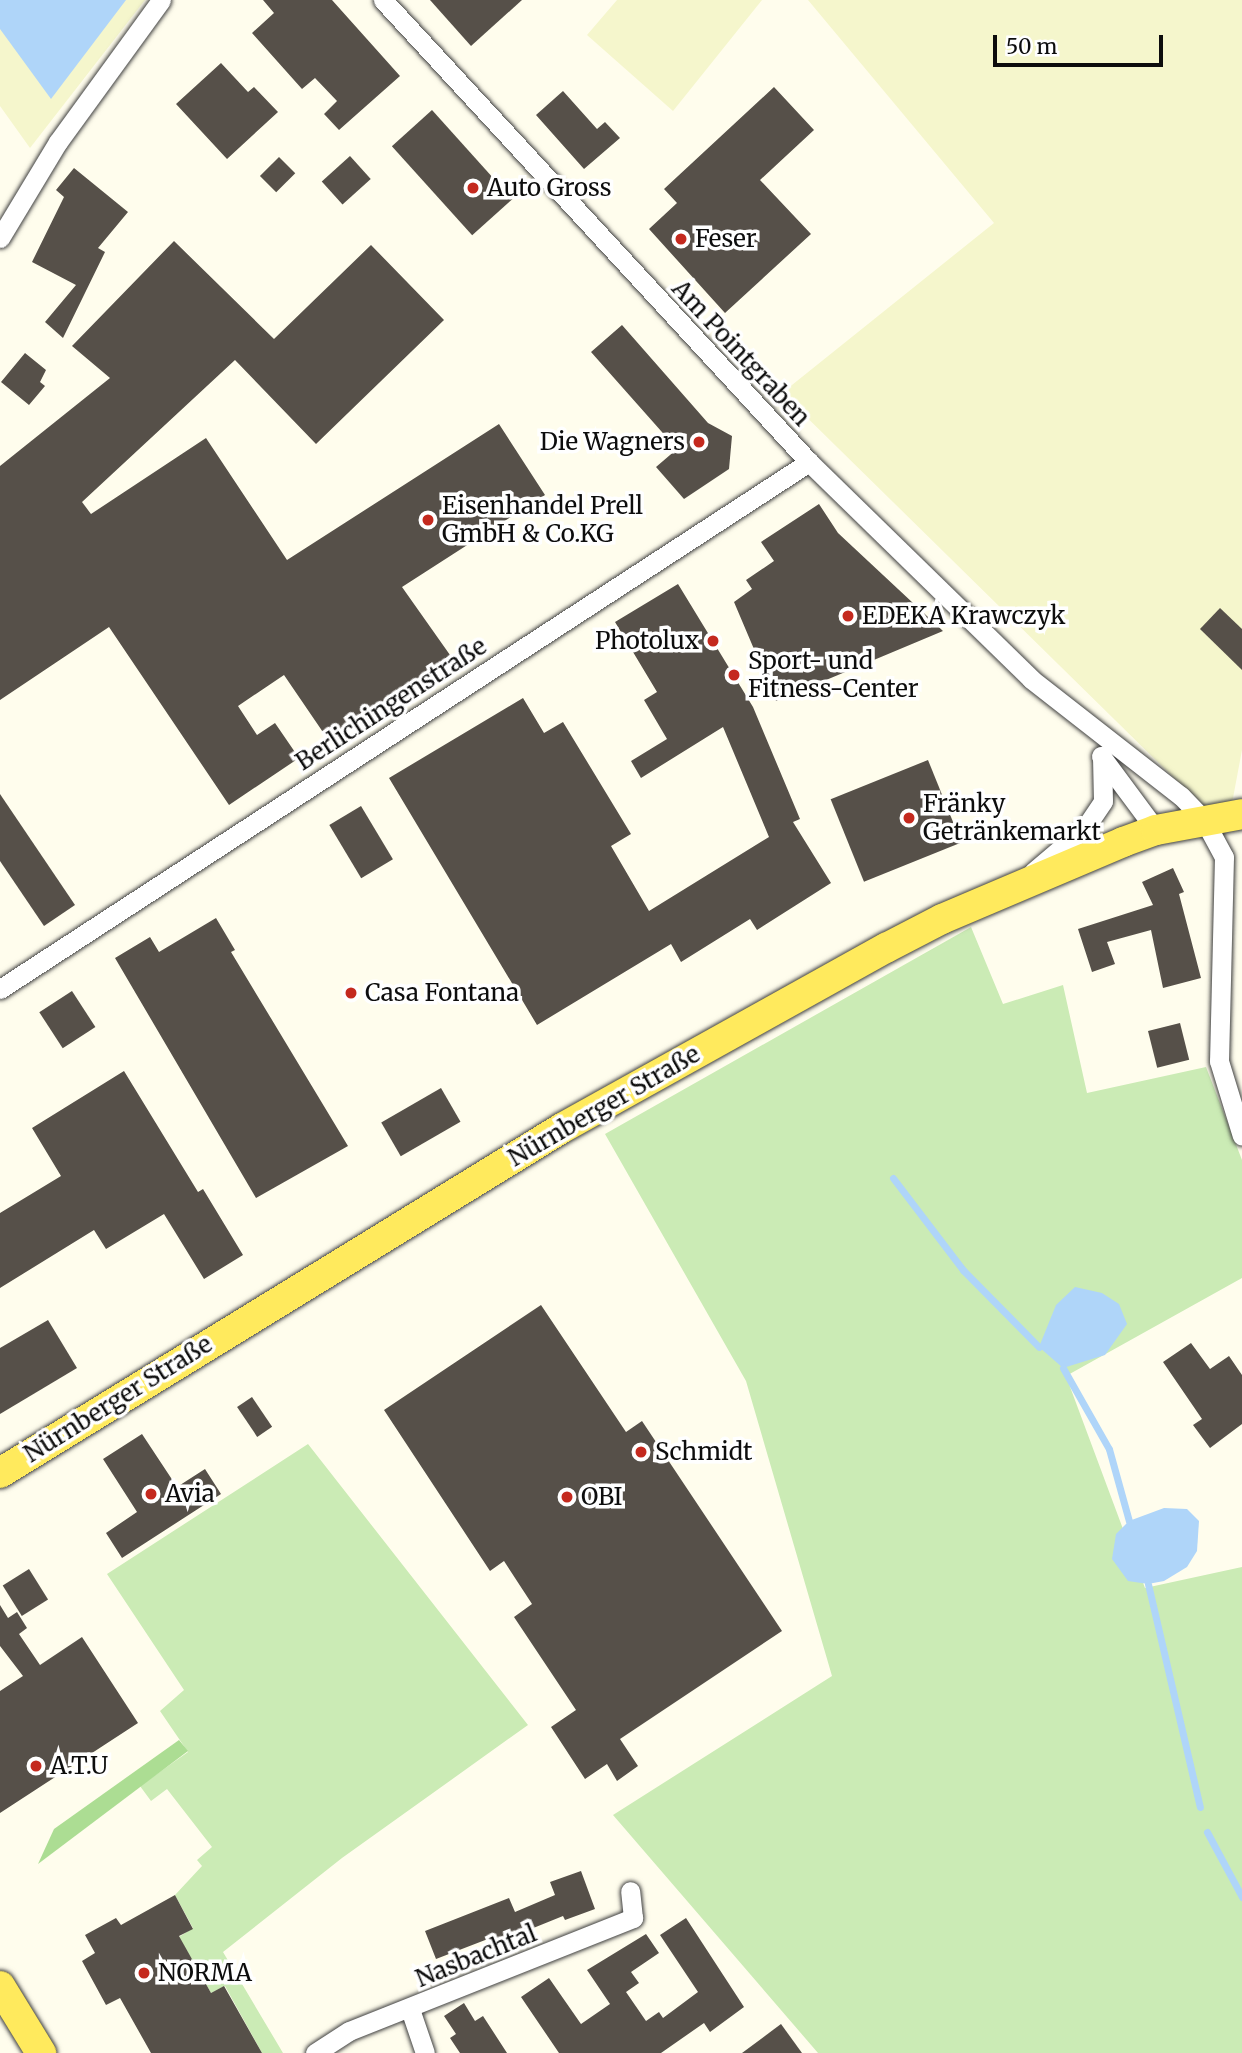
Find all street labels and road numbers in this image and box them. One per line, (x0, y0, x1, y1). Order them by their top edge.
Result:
street label: Am Pointgraben (666, 274, 816, 432)
street label: Berlichingenstraße (290, 632, 492, 776)
street label: Nürnberger Straße (503, 1039, 705, 1173)
street label: Nürnberger Straße (19, 1329, 217, 1469)
street label: Nasbachtal (411, 1919, 541, 1993)

